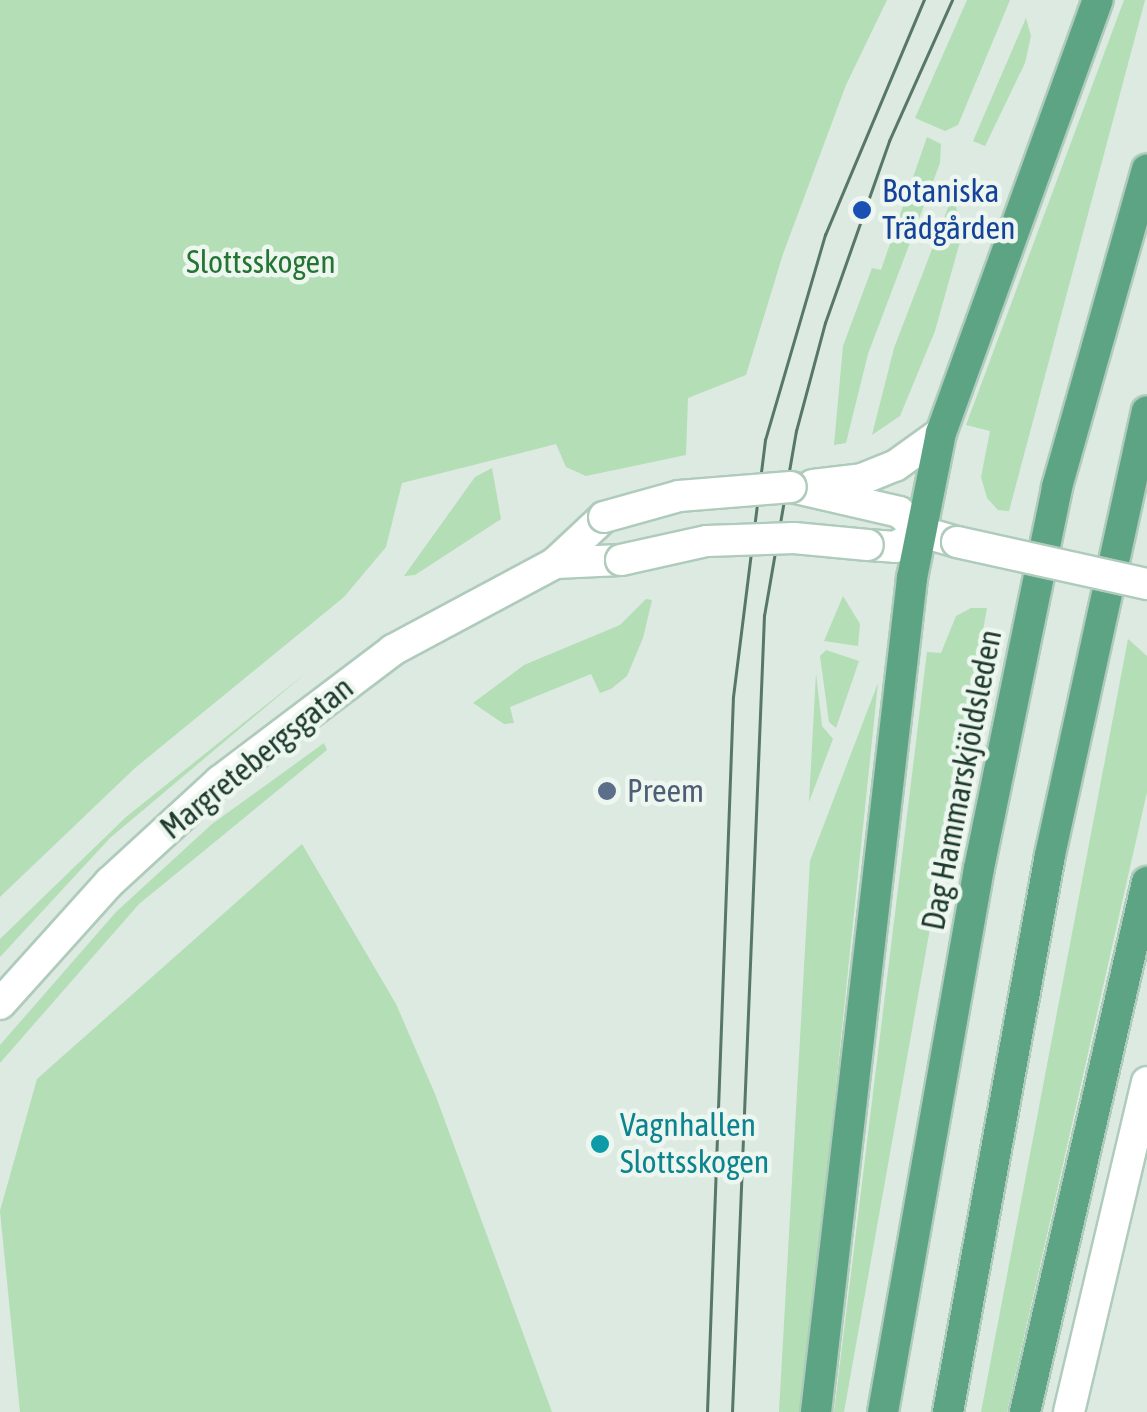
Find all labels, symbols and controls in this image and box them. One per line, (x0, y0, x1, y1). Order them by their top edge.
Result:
place label: Botaniska Trädgården (882, 173, 1016, 248)
marker: Botaniska Trädgården (851, 199, 873, 221)
park label: Slottsskogen (186, 243, 336, 281)
street label: Dag Hammarskjöldsleden (914, 627, 1010, 933)
street label: Margretebergsgatan (153, 669, 361, 847)
place label: Preem (627, 772, 704, 810)
marker: Preem (596, 780, 618, 802)
place label: Vagnhallen Slottsskogen (620, 1107, 769, 1182)
marker: Vagnhallen Slottsskogen (589, 1133, 611, 1155)

